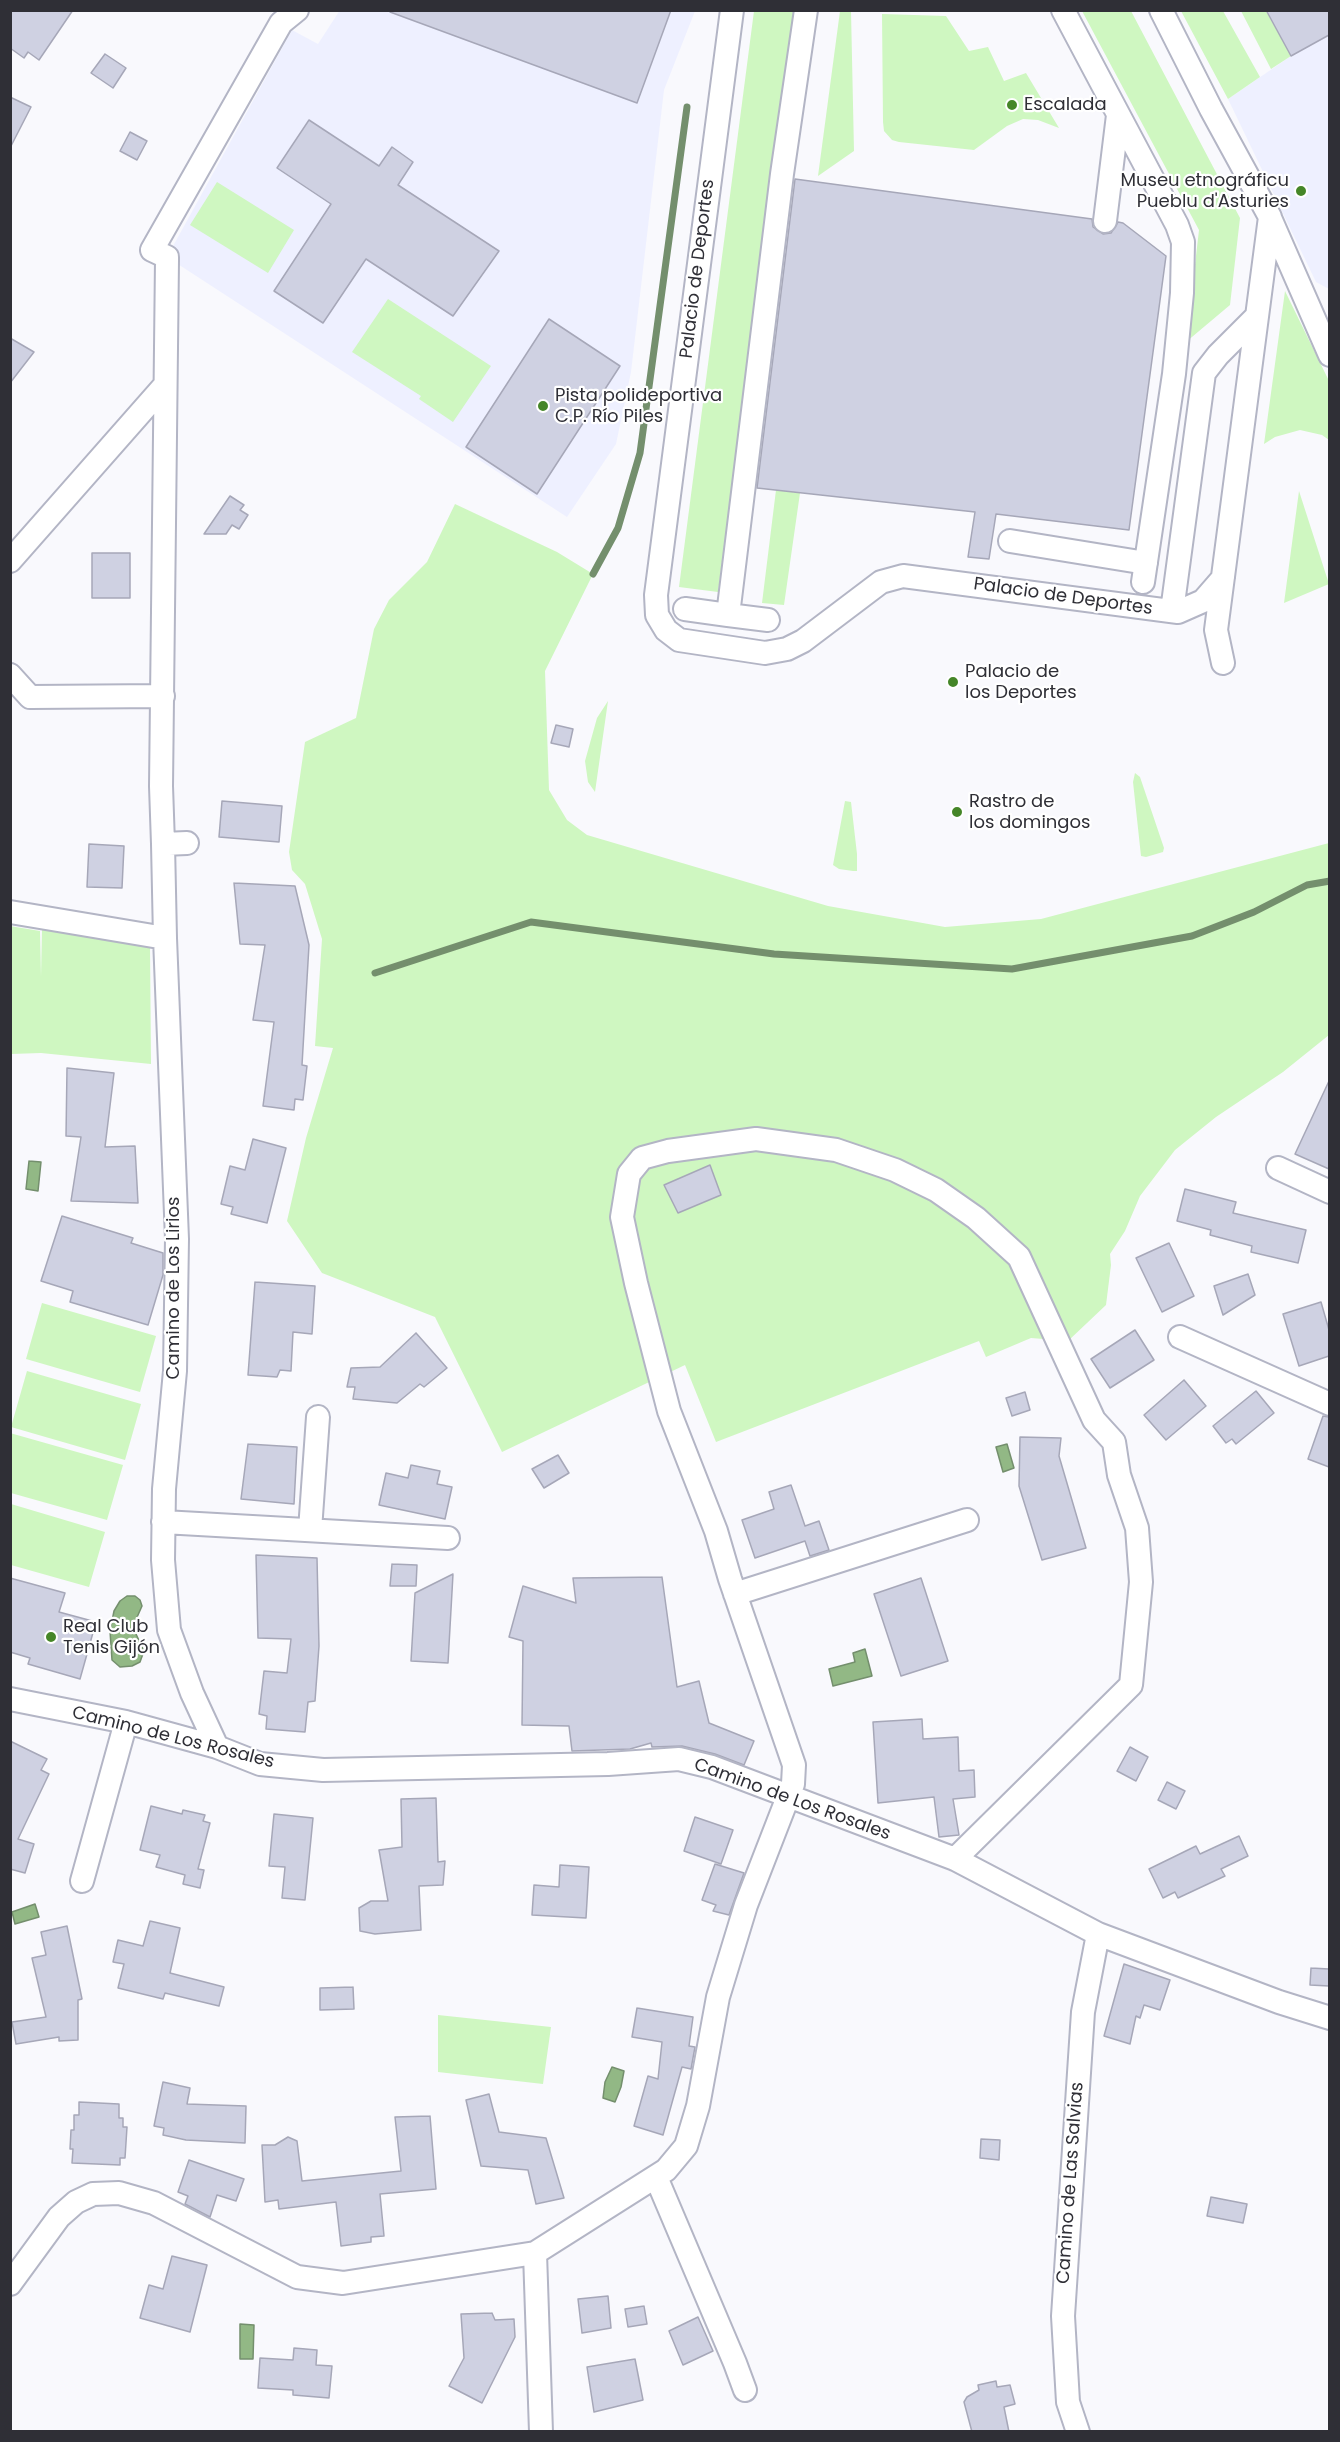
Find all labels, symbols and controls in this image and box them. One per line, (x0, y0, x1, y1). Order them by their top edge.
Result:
place label: Escalada (1024, 94, 1107, 116)
marker: Escalada (1005, 98, 1019, 112)
place label: Museu etnográficu Pueblu d'Asturies (1121, 170, 1289, 213)
street label: Palacio de Deportes (676, 178, 720, 360)
marker: Museu etnográficu Pueblu d'Asturies (1294, 184, 1308, 198)
place label: Pista polideportiva C.P. Río Piles (555, 385, 722, 428)
marker: Pista polideportiva C.P. Río Piles (536, 399, 550, 413)
street label: Palacio de Deportes (972, 574, 1154, 620)
place label: Palacio de los Deportes (965, 661, 1077, 704)
marker: Palacio de los Deportes (946, 675, 960, 689)
place label: Rastro de los domingos (969, 791, 1090, 834)
marker: Rastro de los domingos (950, 805, 964, 819)
street label: Camino de Los Lirios (163, 1197, 185, 1379)
place label: Real Club Tenis Gijón (63, 1616, 160, 1658)
marker: Real Club Tenis Gijón (44, 1630, 58, 1644)
street label: Camino de Los Rosales (70, 1702, 276, 1774)
street label: Camino de Los Rosales (691, 1754, 893, 1846)
street label: Camino de Las Salvias (1053, 2081, 1089, 2285)

